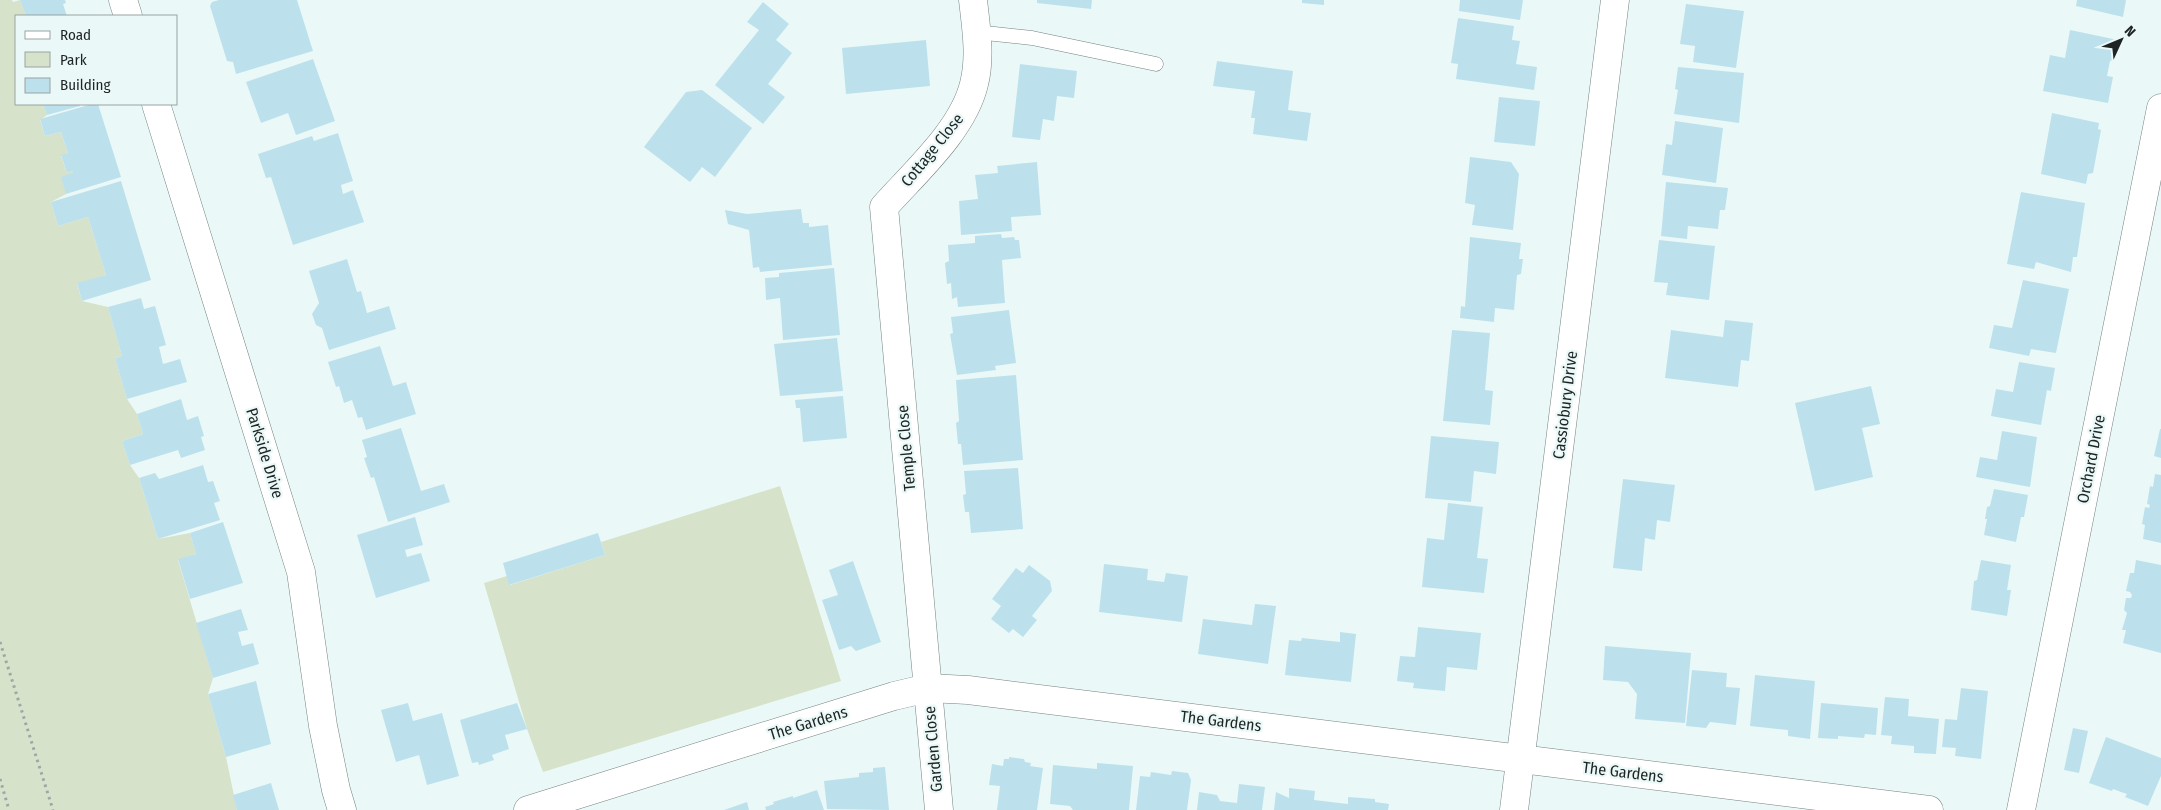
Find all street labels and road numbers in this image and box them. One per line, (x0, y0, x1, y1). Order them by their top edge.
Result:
street label: Cottage Close (897, 110, 967, 190)
street label: Cassiobury Drive (1549, 350, 1581, 460)
street label: Temple Close (893, 404, 919, 492)
street label: Parkside Drive (242, 406, 288, 500)
street label: Orchard Drive (2073, 413, 2109, 505)
street label: The Gardens (766, 702, 850, 744)
street label: Garden Close (920, 705, 946, 793)
street label: The Gardens (1179, 707, 1263, 735)
street label: The Gardens (1581, 758, 1665, 786)

